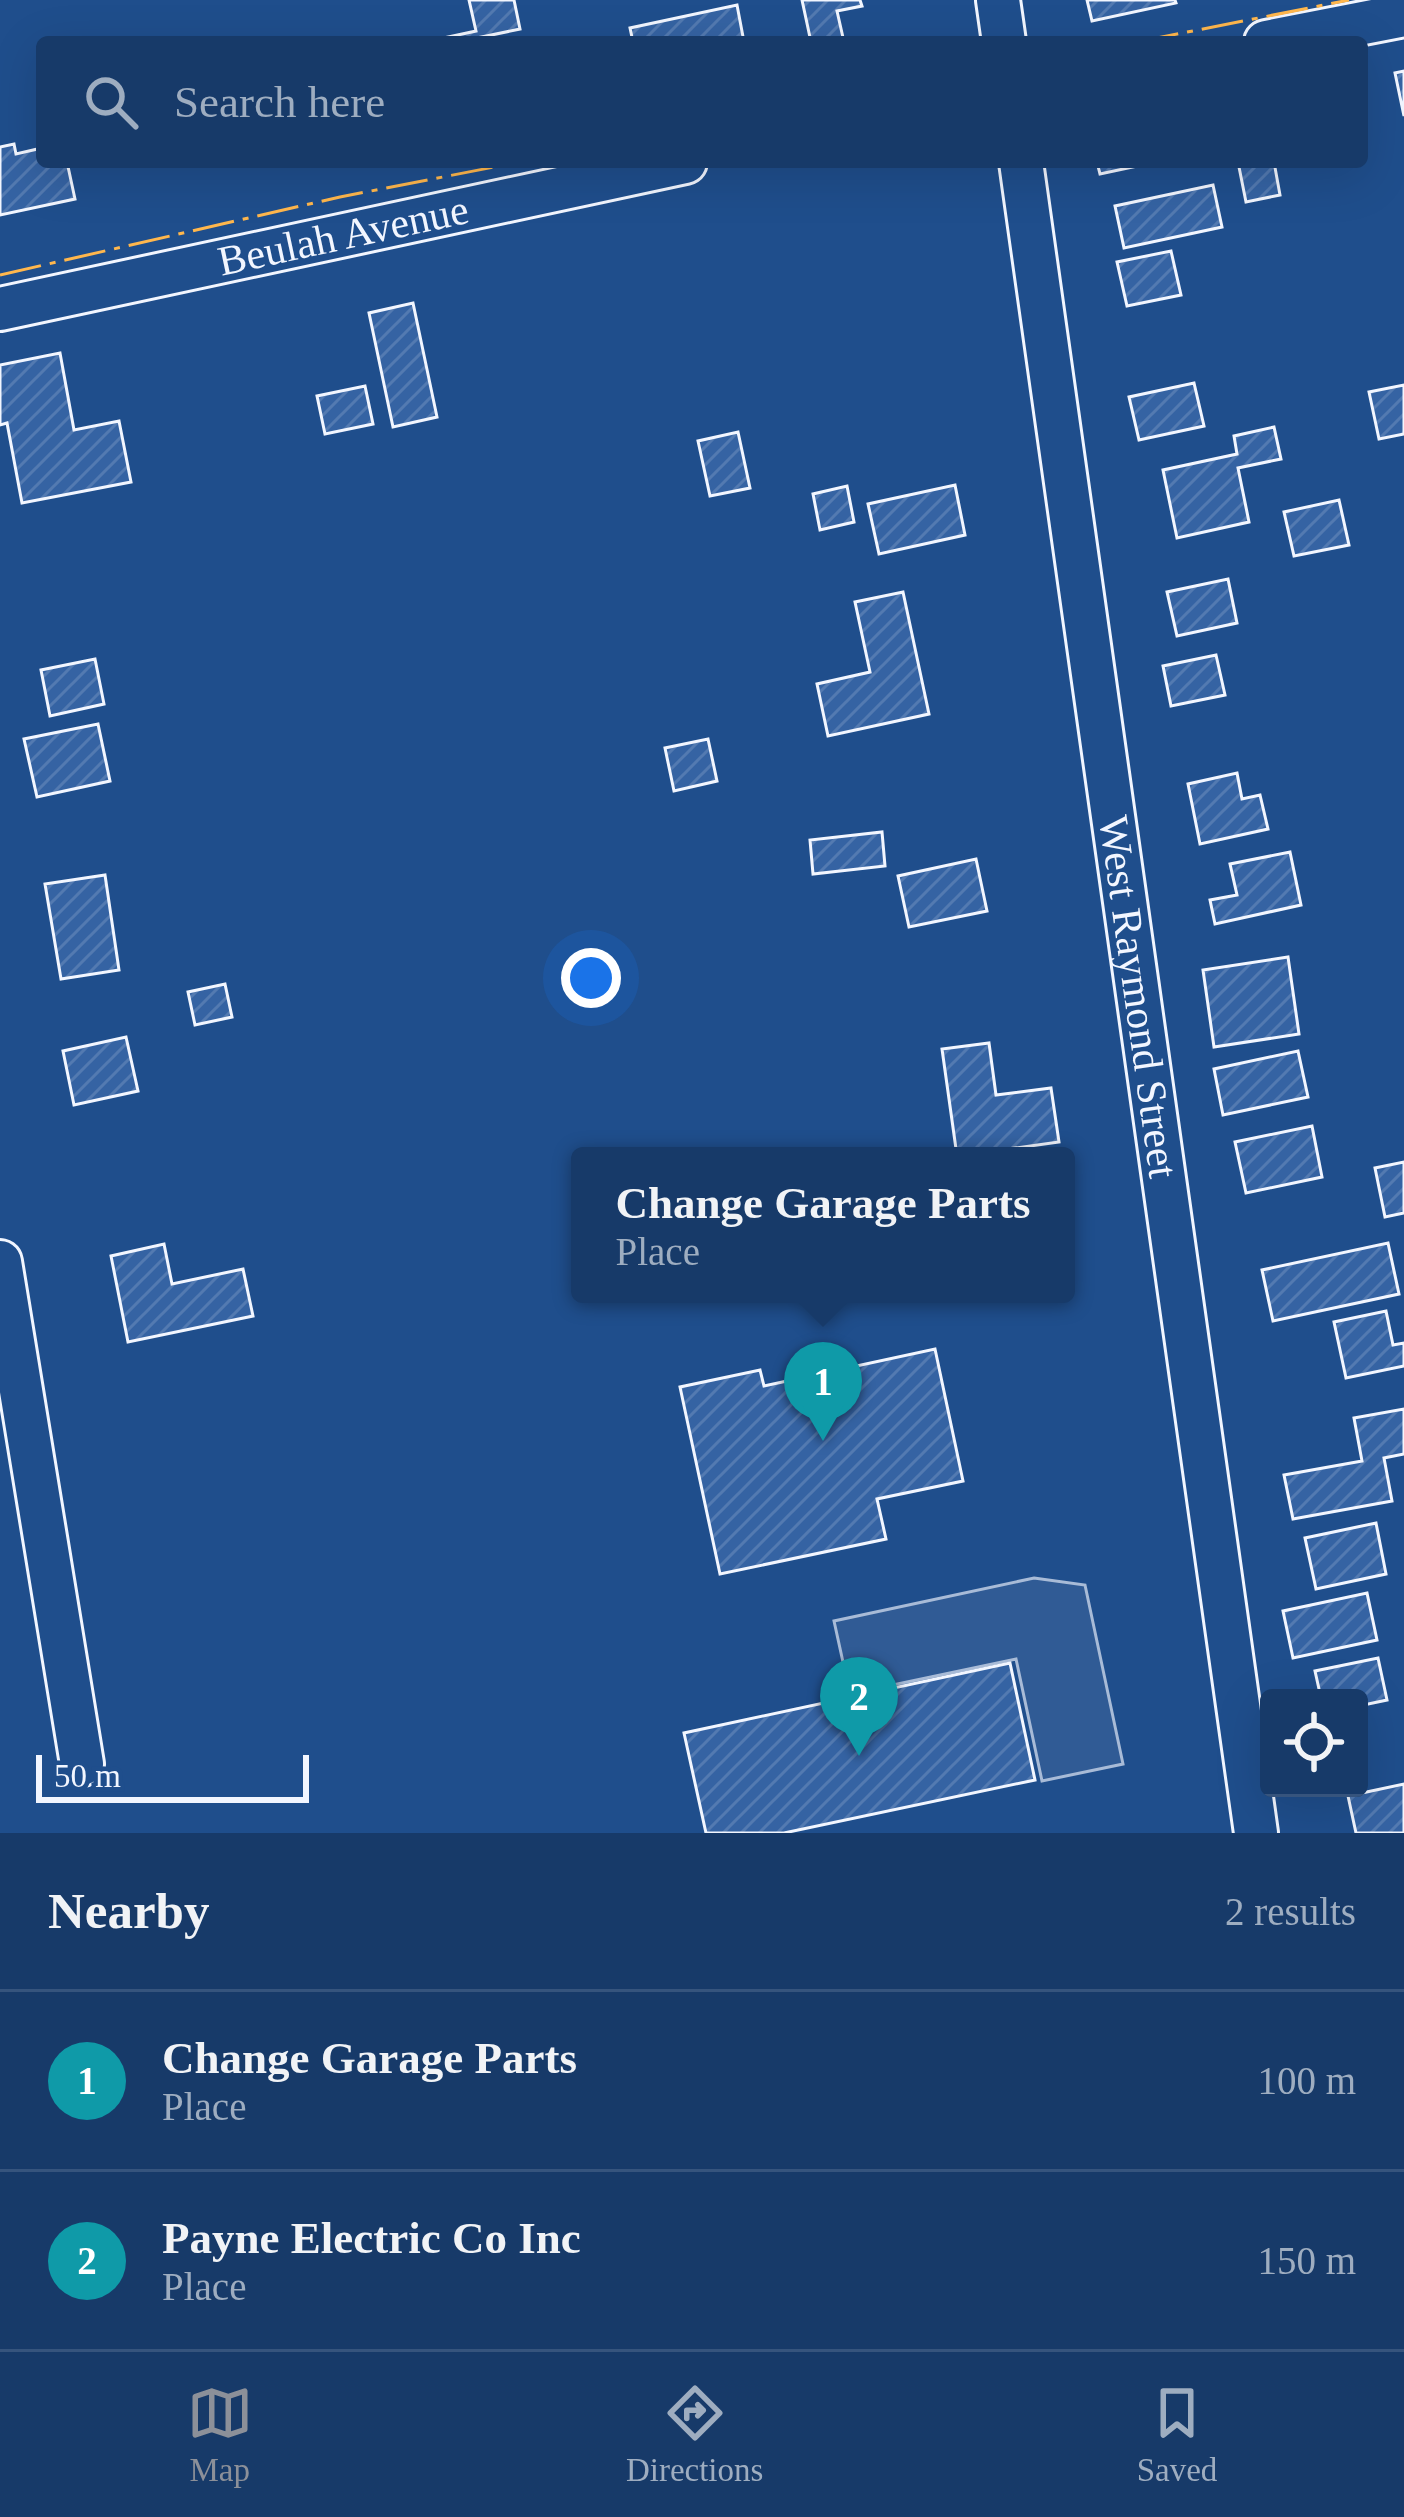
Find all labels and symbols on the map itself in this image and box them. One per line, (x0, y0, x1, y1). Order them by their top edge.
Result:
street label: Beulah Avenue (214, 186, 473, 285)
street label: West Raymond Street (1090, 813, 1187, 1181)
your location (561, 948, 621, 1008)
pin: 1 (784, 1342, 862, 1441)
pin: 2 (820, 1657, 898, 1756)
scale bar (36, 1749, 309, 1802)

